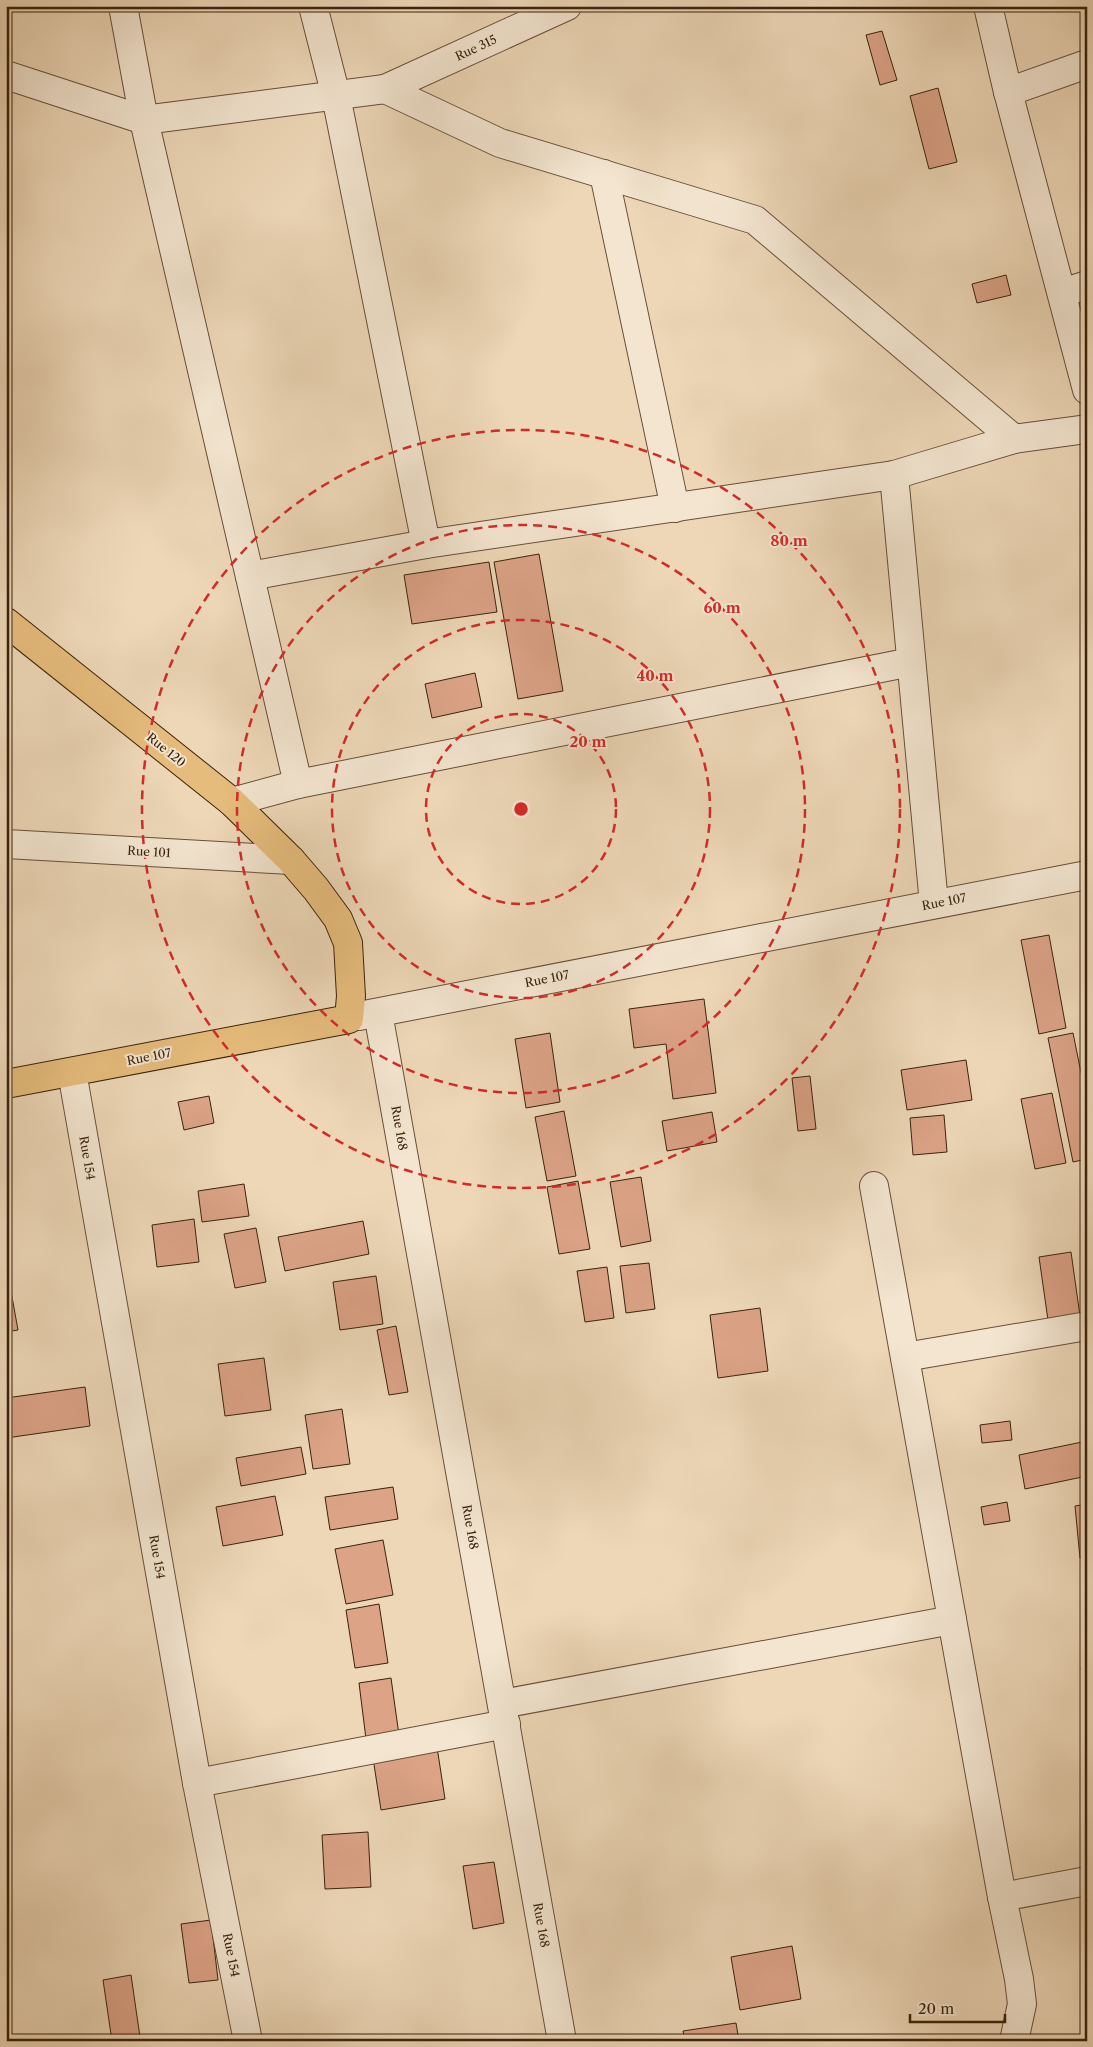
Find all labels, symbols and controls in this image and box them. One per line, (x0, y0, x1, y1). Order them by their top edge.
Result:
street label: Rue 315 (453, 31, 499, 64)
text: 80 m (770, 531, 808, 550)
text: 60 m (703, 598, 741, 617)
text: 40 m (636, 666, 674, 685)
street label: Rue 120 (144, 729, 189, 770)
text: 20 m (569, 732, 607, 751)
centre of rings (512, 800, 530, 818)
street label: Rue 101 (127, 843, 171, 860)
street label: Rue 107 (921, 890, 967, 913)
street label: Rue 107 (524, 967, 570, 990)
street label: Rue 107 (126, 1045, 172, 1068)
street label: Rue 168 (388, 1104, 411, 1152)
street label: Rue 154 (76, 1135, 99, 1181)
street label: Rue 168 (459, 1503, 482, 1551)
street label: Rue 154 (146, 1534, 169, 1580)
street label: Rue 168 (530, 1901, 553, 1949)
street label: Rue 154 (220, 1932, 243, 1978)
scale bar (910, 1992, 1006, 2024)
text: 20 m (918, 1999, 954, 2018)

